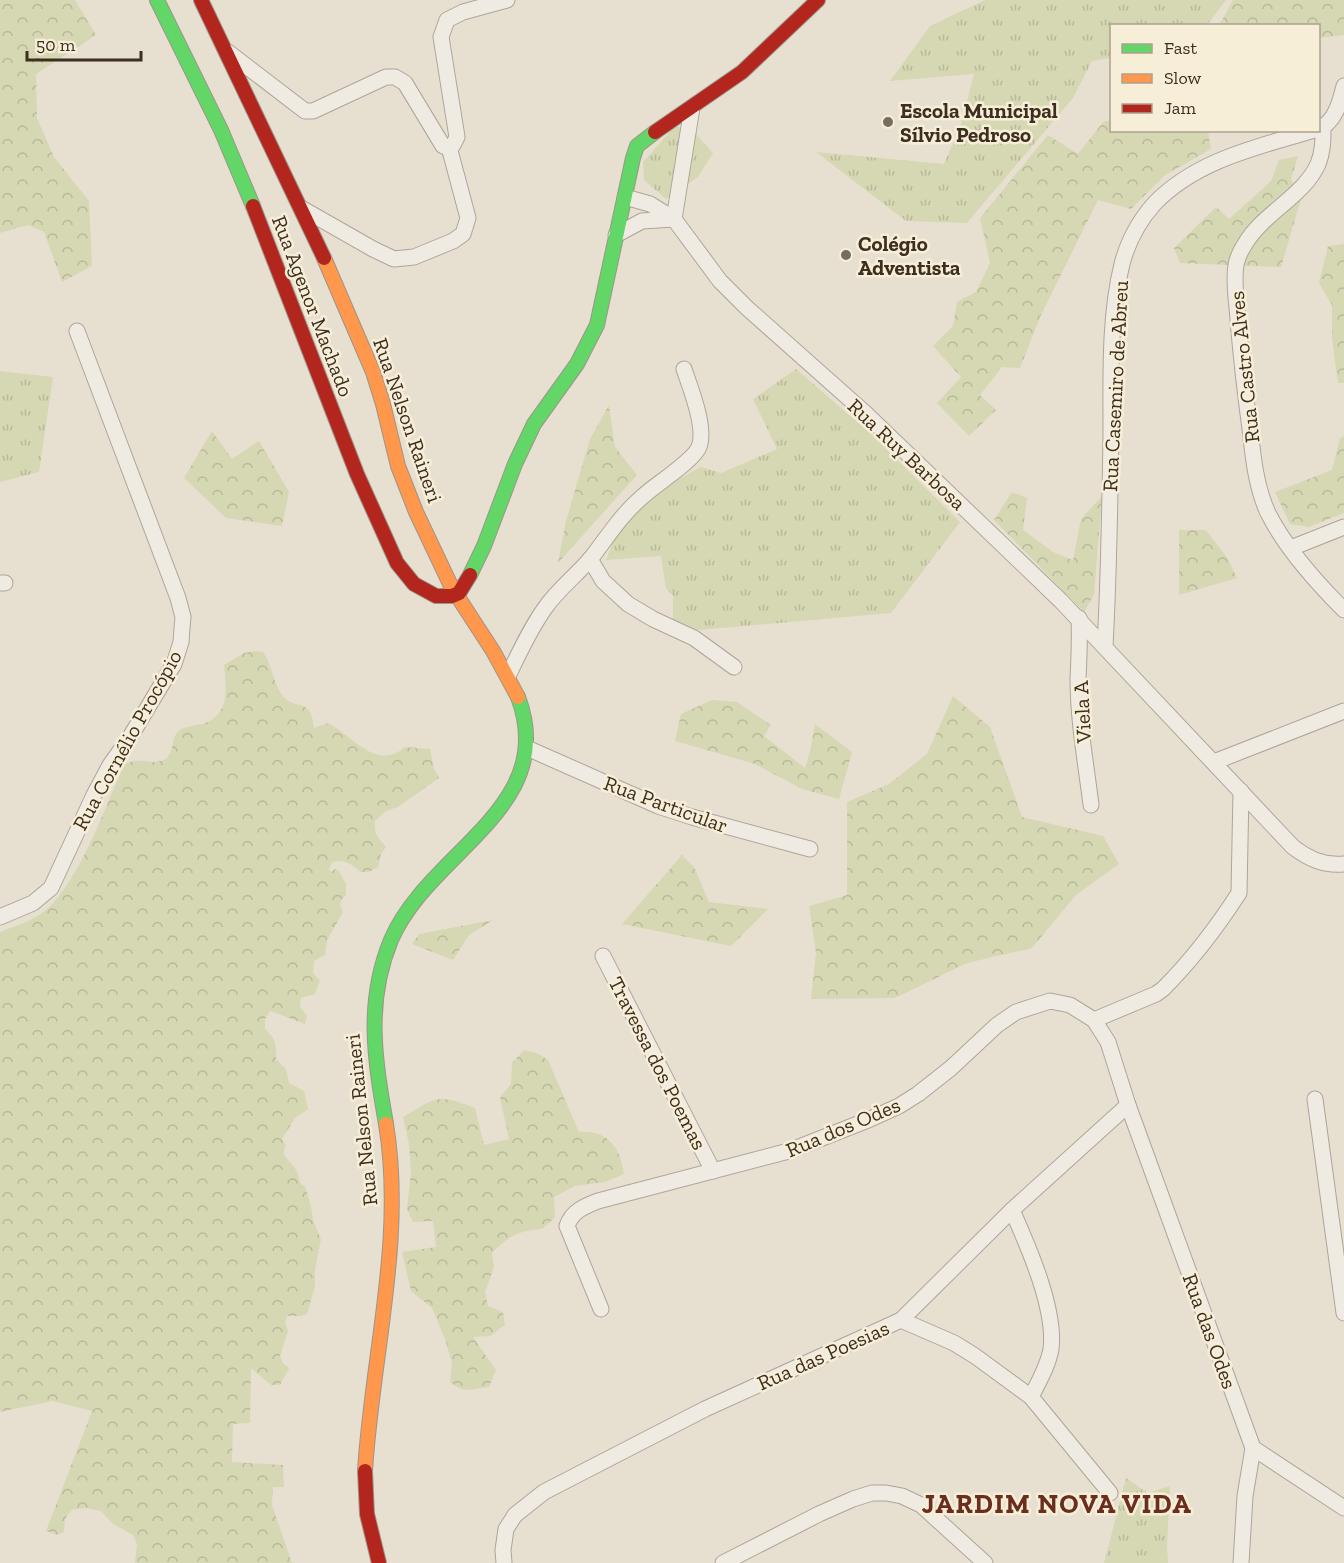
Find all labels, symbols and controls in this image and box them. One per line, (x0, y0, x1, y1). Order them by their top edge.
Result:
scale bar (27, 24, 141, 62)
legend (1110, 24, 1320, 132)
text: 50 m (36, 34, 76, 56)
text: Fast (1164, 37, 1197, 59)
text: Slow (1164, 67, 1201, 89)
text: Jam (1164, 97, 1196, 119)
place label: Escola Municipal Sílvio Pedroso (900, 98, 1058, 147)
marker: Escola Municipal Sílvio Pedroso (881, 115, 895, 129)
street label: Rua Agenor Machado (267, 212, 359, 400)
place label: Colégio Adventista (858, 231, 961, 280)
marker: Colégio Adventista (839, 248, 853, 262)
street label: Rua Casemiro de Abreu (1097, 279, 1133, 492)
street label: Rua Castro Alves (1224, 290, 1264, 444)
street label: Rua Nelson Raineri (368, 334, 448, 506)
street label: Rua Ruy Barbosa (843, 393, 971, 515)
street label: Rua Cornélio Procópio (67, 646, 187, 834)
street label: Viela A (1068, 680, 1096, 745)
street label: Rua Particular (601, 770, 731, 838)
street label: Travessa dos Poemas (604, 972, 712, 1154)
street label: Rua Nelson Raineri (340, 1033, 382, 1207)
street label: Rua dos Odes (782, 1092, 904, 1162)
street label: Rua das Odes (1178, 1270, 1242, 1392)
street label: Rua das Poesias (753, 1315, 893, 1395)
district label: JARDIM NOVA VIDA (922, 1488, 1192, 1520)

